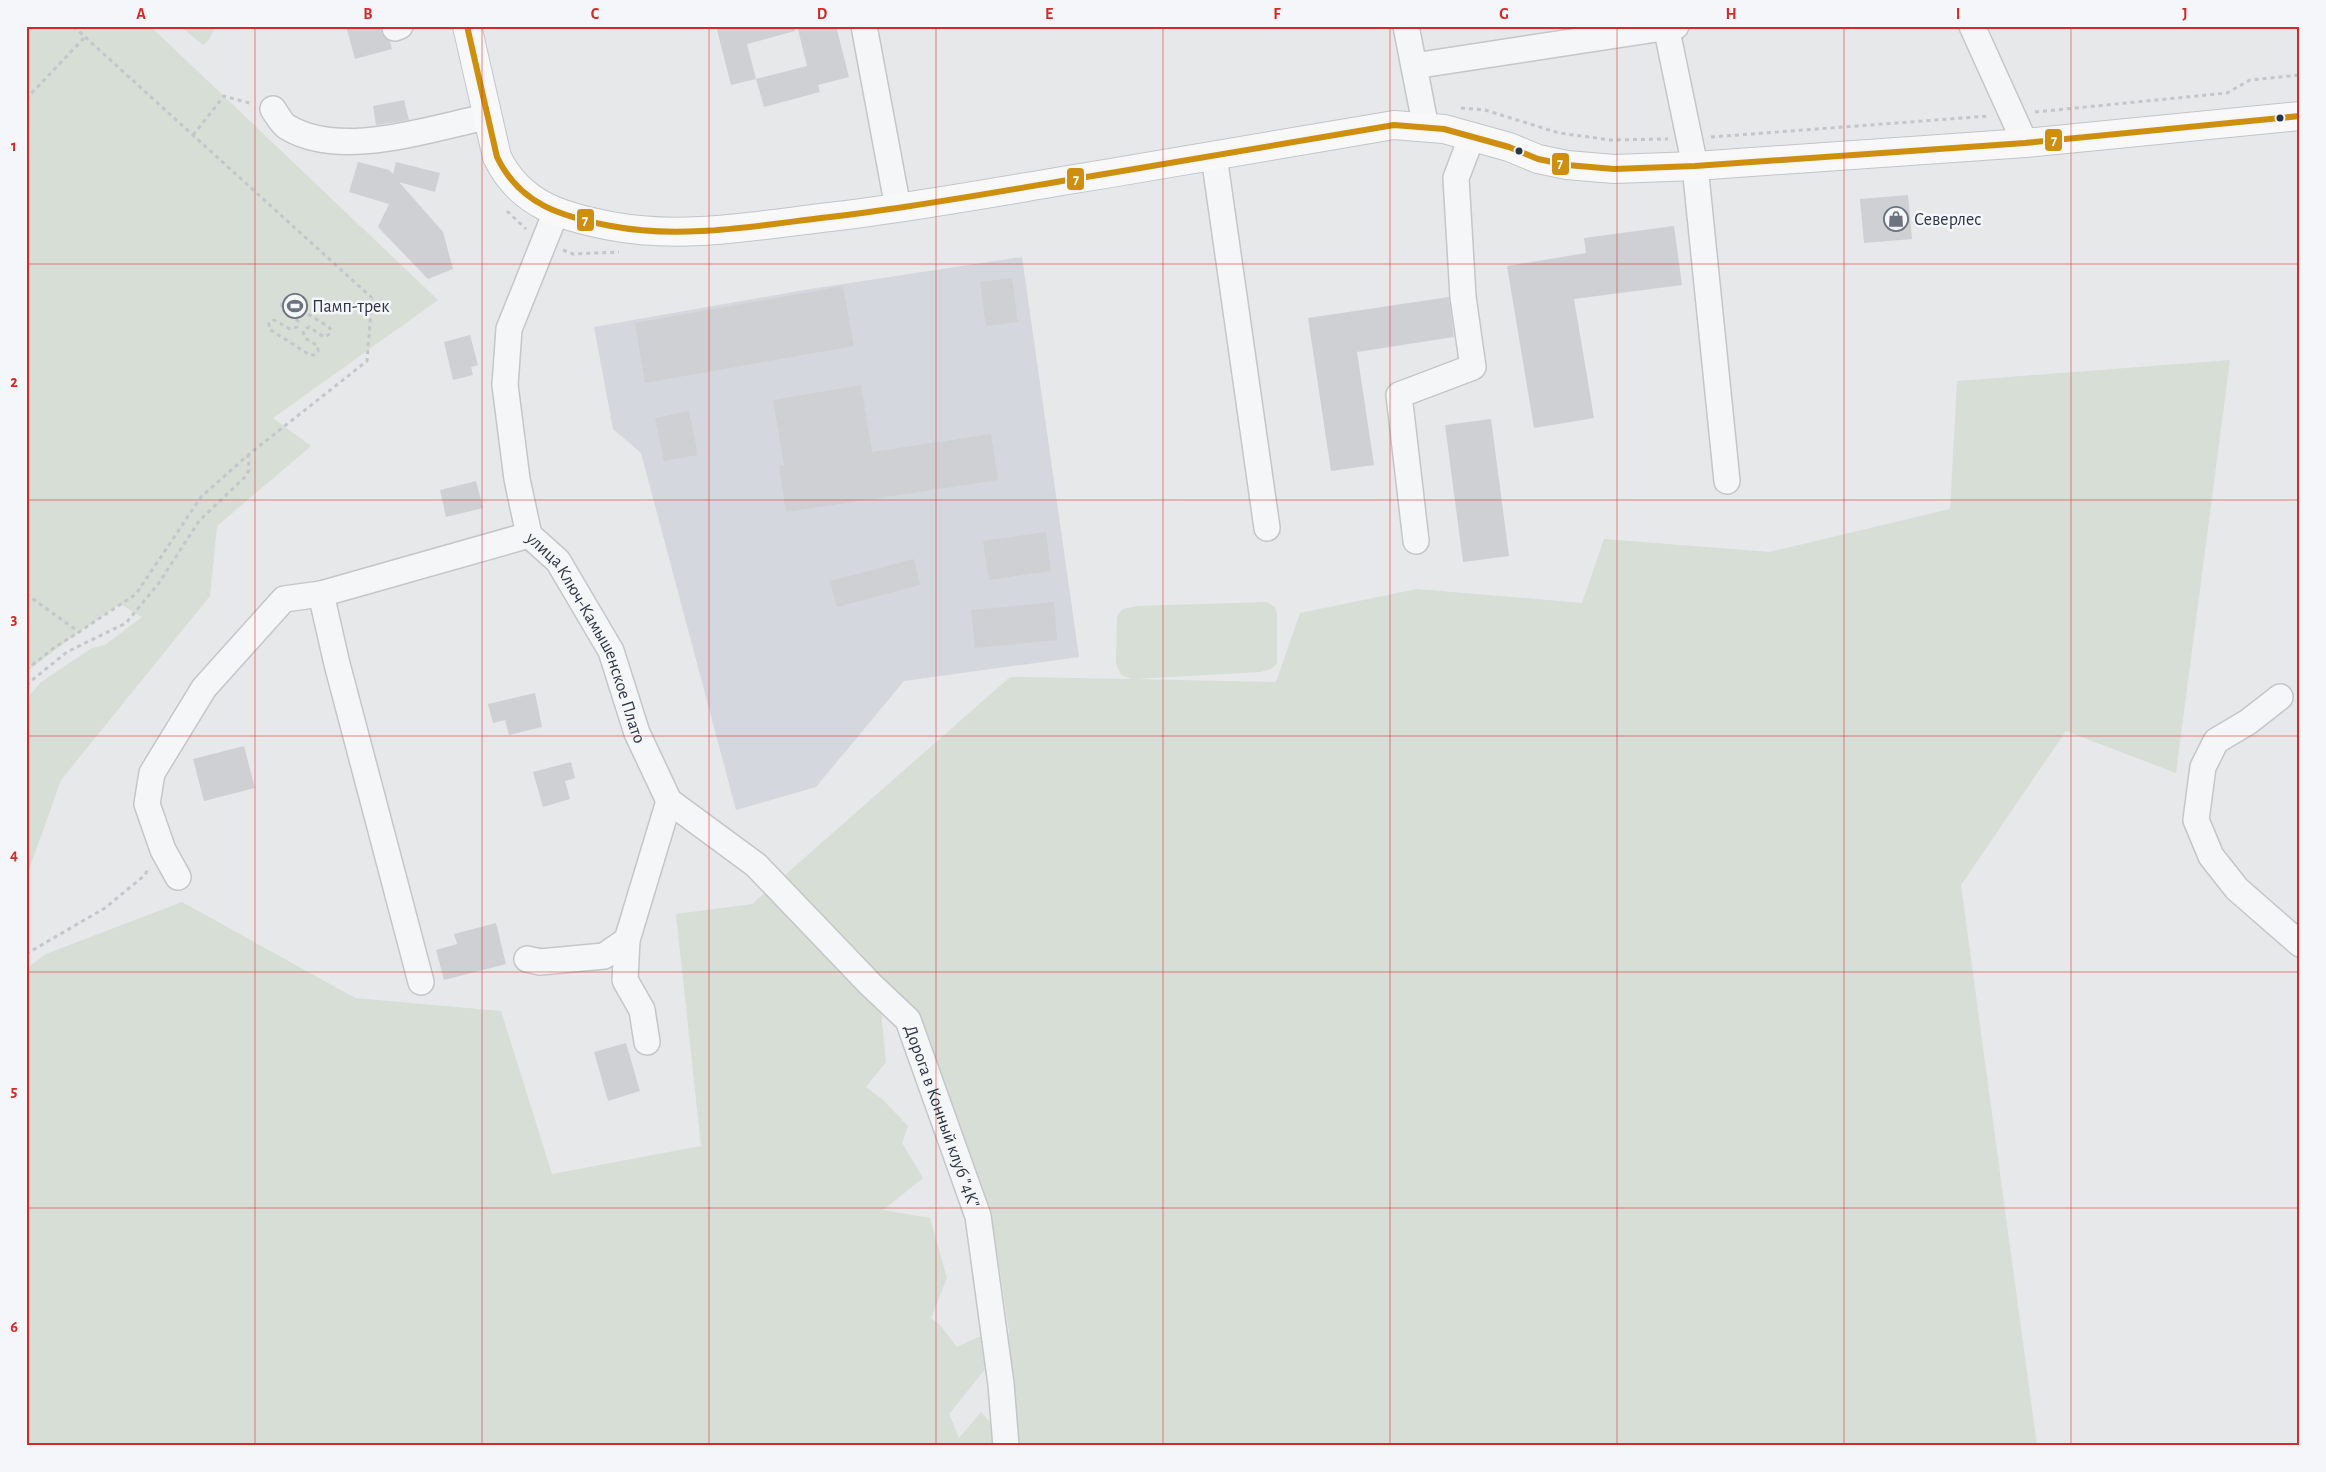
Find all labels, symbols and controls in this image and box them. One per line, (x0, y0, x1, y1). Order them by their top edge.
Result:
text: A (136, 6, 146, 22)
text: B (363, 6, 373, 22)
text: C (591, 6, 600, 22)
text: D (817, 6, 828, 22)
text: E (1045, 6, 1053, 22)
text: F (1273, 6, 1281, 22)
text: G (1499, 6, 1509, 22)
text: H (1725, 6, 1737, 22)
text: I (1956, 6, 1960, 22)
text: J (2182, 6, 2188, 22)
unlabelled marker (2275, 113, 2285, 123)
line badge: 7 (2044, 128, 2063, 152)
text: 7 (2051, 134, 2057, 148)
text: 1 (11, 138, 17, 154)
unlabelled marker (1514, 146, 1524, 156)
line badge: 7 (1551, 152, 1570, 176)
text: 7 (1557, 157, 1563, 171)
line badge: 7 (1066, 167, 1085, 191)
text: 7 (1073, 173, 1079, 187)
shop icon: Северлес (1883, 206, 1909, 232)
line badge: 7 (576, 208, 595, 232)
place label: Северлес (1914, 211, 1982, 229)
text: 7 (582, 214, 588, 228)
sports icon: Памп-трек (282, 293, 308, 319)
place label: Памп-трек (312, 298, 390, 316)
text: 2 (10, 374, 18, 390)
street label: улица Ключ-Камышенское Плато (522, 528, 648, 746)
text: 3 (11, 611, 18, 627)
text: 4 (10, 847, 18, 863)
street label: Дорога в Конный клуб "4К" (900, 1022, 982, 1210)
text: 5 (11, 1083, 18, 1099)
text: 6 (10, 1319, 18, 1335)

